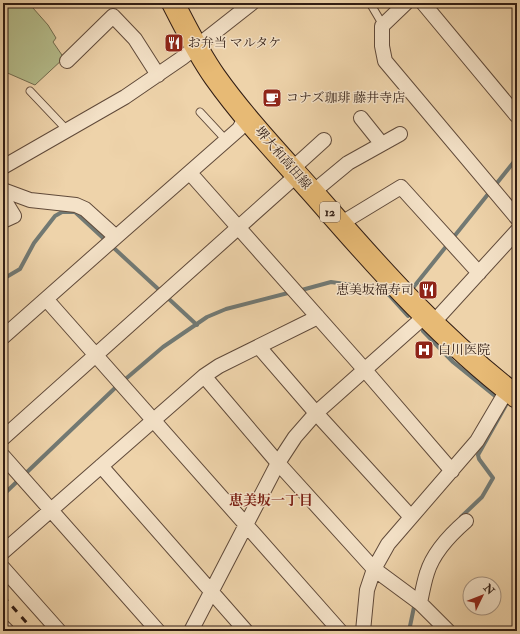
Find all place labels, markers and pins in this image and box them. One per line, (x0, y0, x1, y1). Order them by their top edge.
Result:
restaurant icon: お弁当 マルタケ (163, 32, 185, 54)
place label: お弁当 マルタケ (188, 35, 281, 51)
cafe icon: コナズ珈琲 藤井寺店 (261, 87, 283, 109)
place label: コナズ珈琲 藤井寺店 (286, 90, 405, 106)
restaurant icon: 恵美坂福寿司 (417, 279, 439, 301)
place label: 恵美坂福寿司 (336, 282, 414, 298)
hospital icon: 白川医院 (413, 339, 435, 361)
place label: 白川医院 (438, 342, 490, 358)

